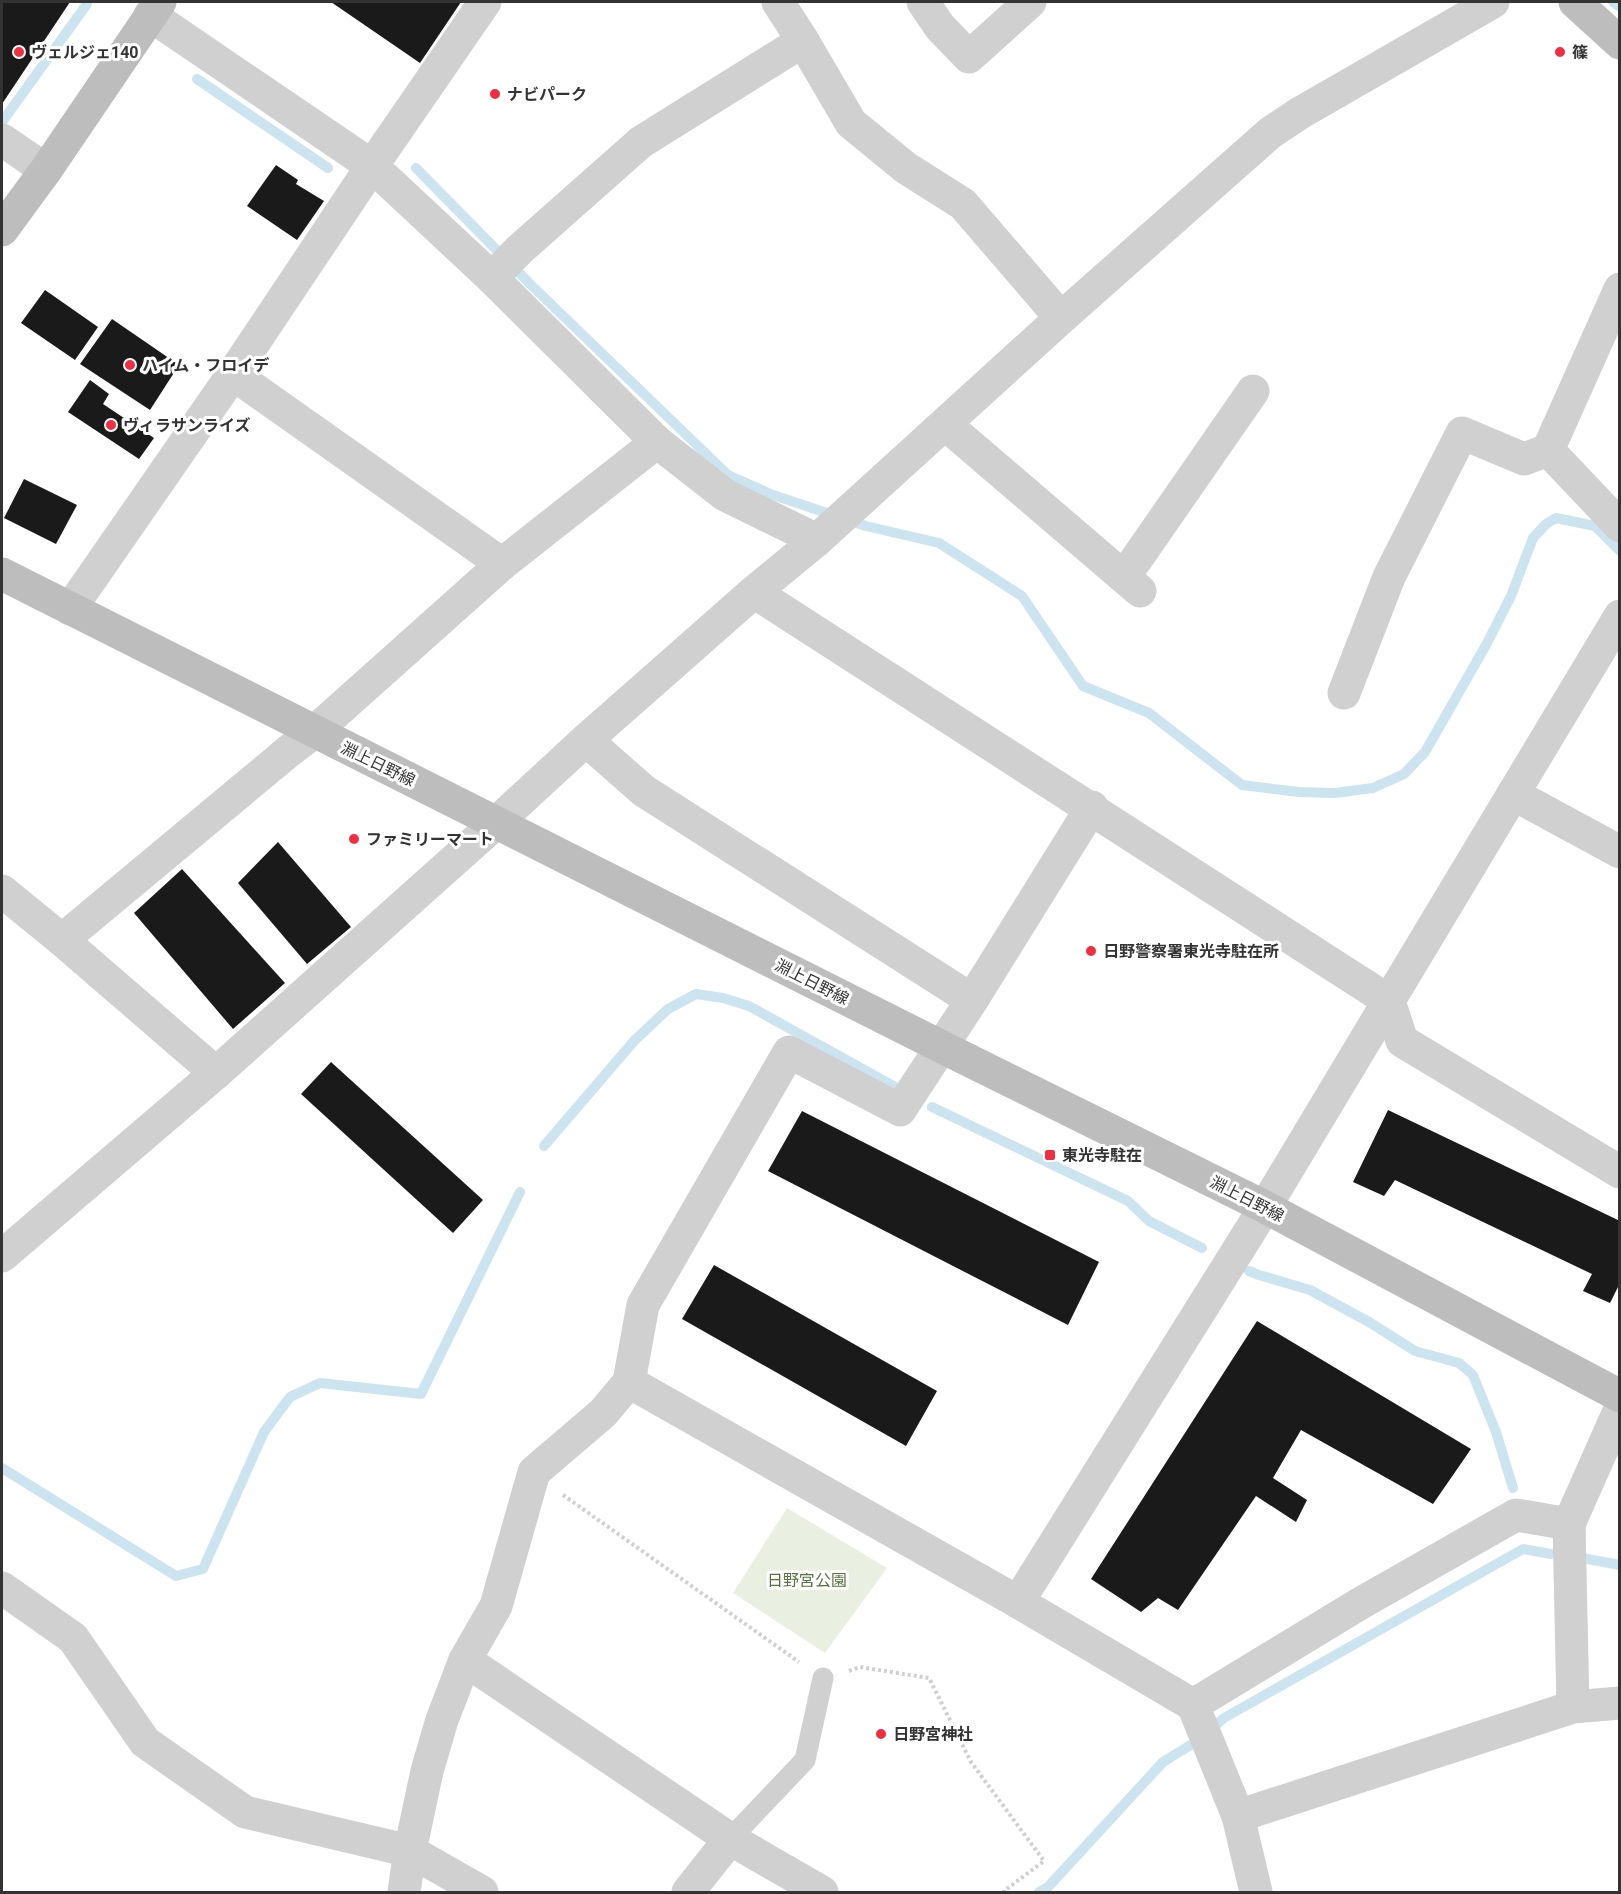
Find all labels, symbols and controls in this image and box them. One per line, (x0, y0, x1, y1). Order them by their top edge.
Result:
place label: ヴェルジェ140 (31, 43, 139, 62)
place label: 篠 (1572, 43, 1588, 62)
marker: ヴェルジェ140 (12, 45, 26, 59)
marker: 篠 (1553, 45, 1567, 59)
place label: ナビパーク (507, 85, 587, 104)
marker: ナビパーク (488, 87, 502, 101)
place label: ハイム・フロイデ (142, 356, 269, 375)
marker: ハイム・フロイデ (123, 358, 137, 372)
place label: ヴィラサンライズ (123, 416, 251, 435)
marker: ヴィラサンライズ (104, 418, 118, 432)
street label: 淵上日野線 (338, 738, 418, 790)
place label: ファミリーマート (366, 830, 494, 849)
marker: ファミリーマート (347, 832, 361, 846)
place label: 日野警察署東光寺駐在所 (1103, 942, 1279, 961)
marker: 日野警察署東光寺駐在所 (1084, 944, 1098, 958)
street label: 淵上日野線 (772, 955, 852, 1009)
place label: 東光寺駐在 (1062, 1146, 1142, 1165)
marker: 東光寺駐在 (1043, 1148, 1057, 1162)
street label: 淵上日野線 (1207, 1172, 1287, 1226)
park label: 日野宮公園 (767, 1571, 847, 1590)
place label: 日野宮神社 (893, 1725, 973, 1744)
marker: 日野宮神社 (874, 1727, 888, 1741)

